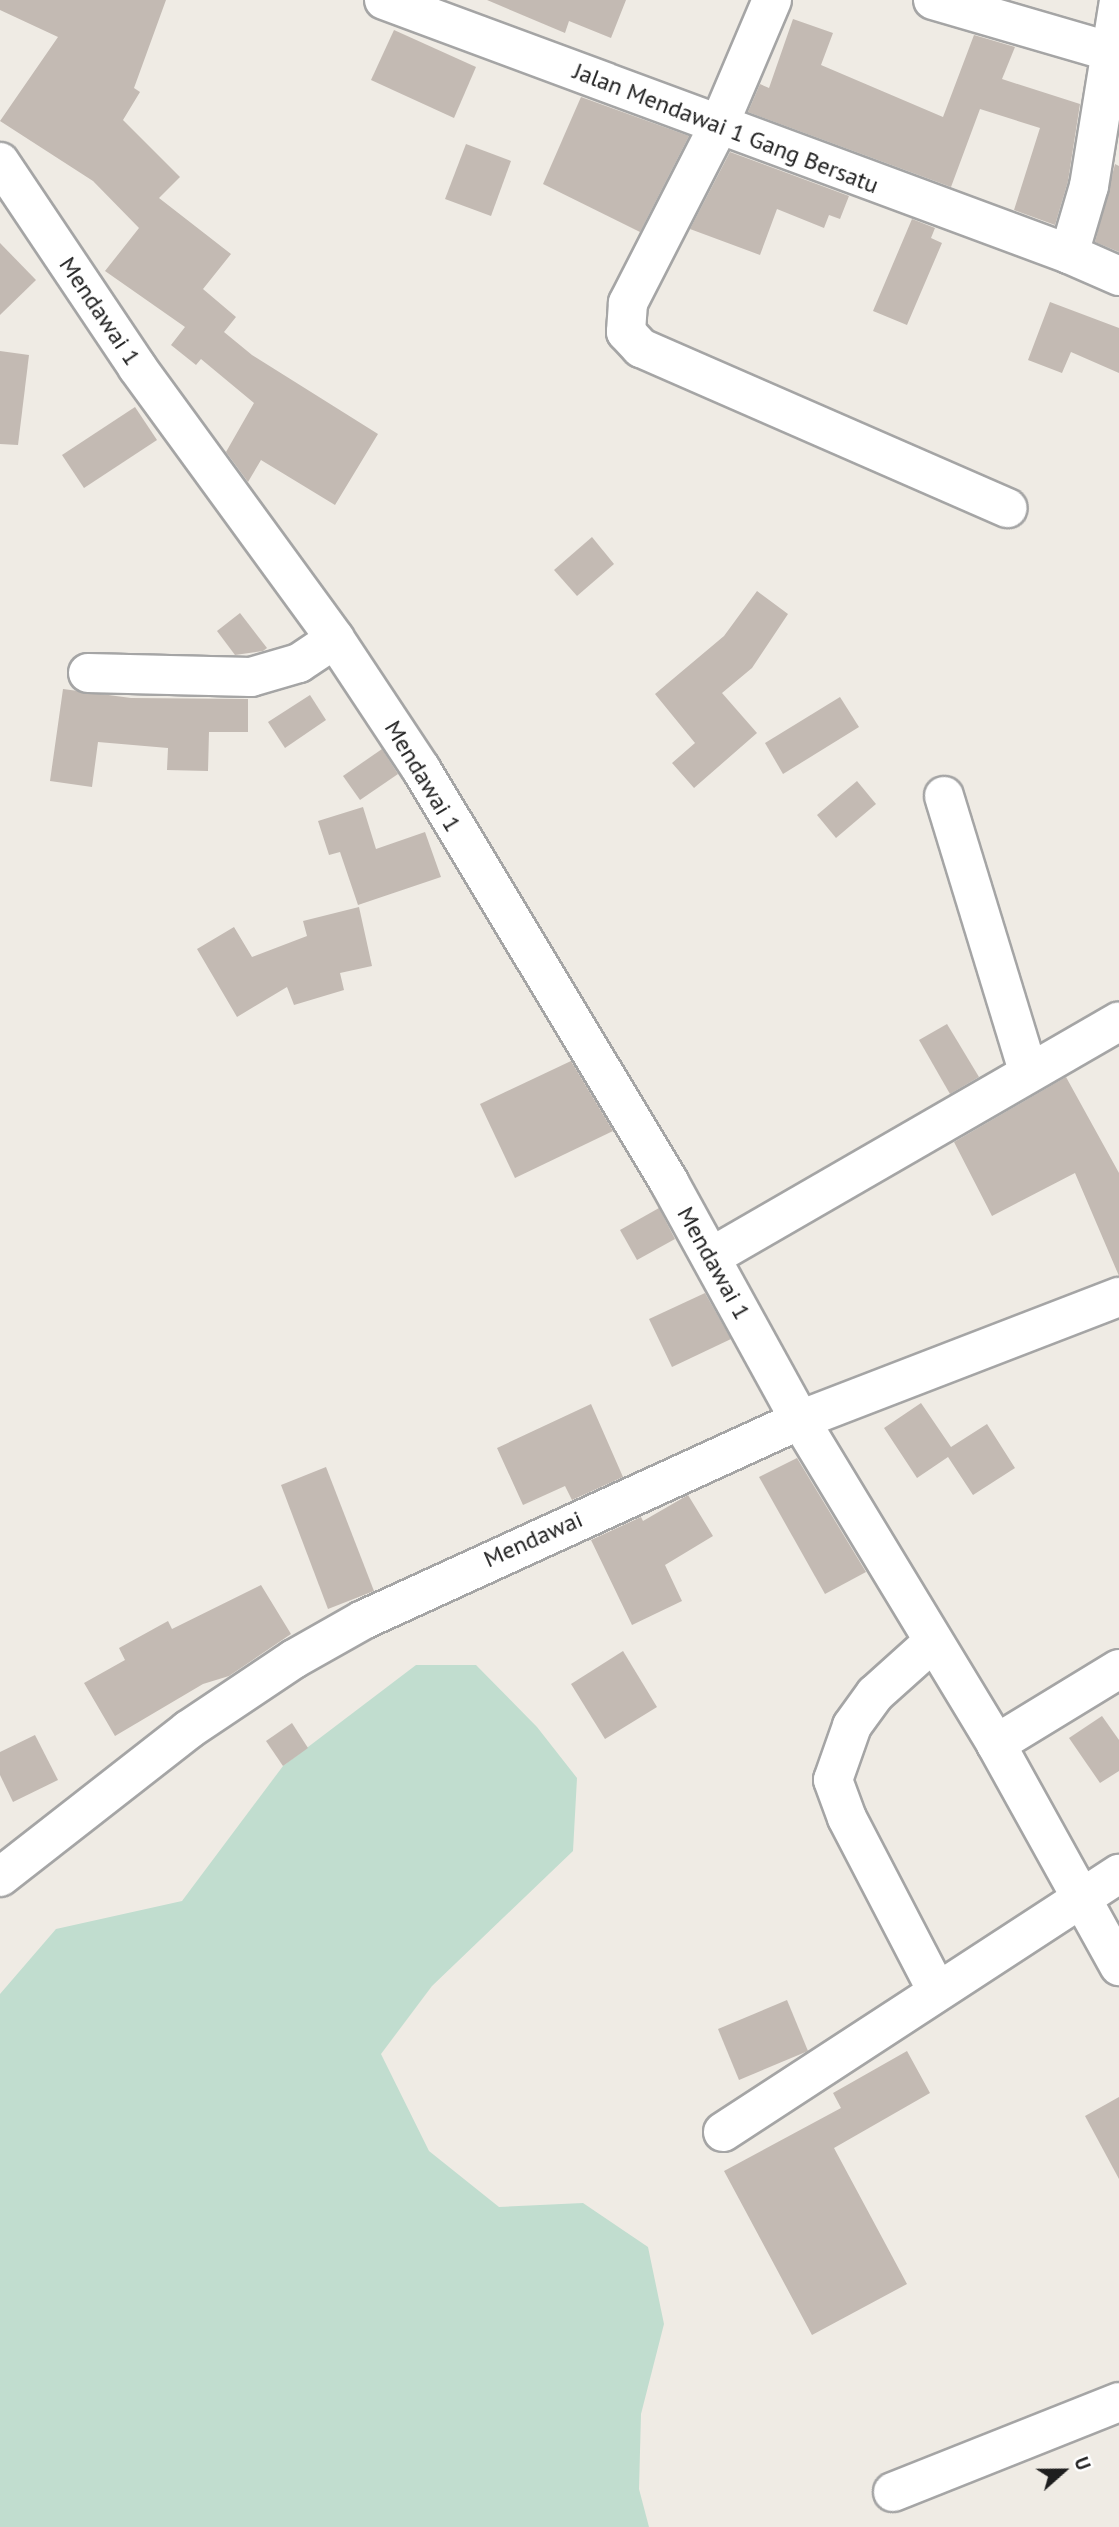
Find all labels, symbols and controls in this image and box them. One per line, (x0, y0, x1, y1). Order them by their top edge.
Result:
street label: Jalan Mendawai 1 Gang Bersatu (569, 56, 883, 200)
street label: Mendawai 1 (53, 251, 147, 371)
street label: Mendawai 1 (379, 715, 467, 837)
street label: Mendawai 1 (671, 1202, 757, 1324)
street label: Mendawai (479, 1504, 587, 1574)
north arrow (1028, 2436, 1098, 2506)
text: U (1069, 2454, 1096, 2473)

